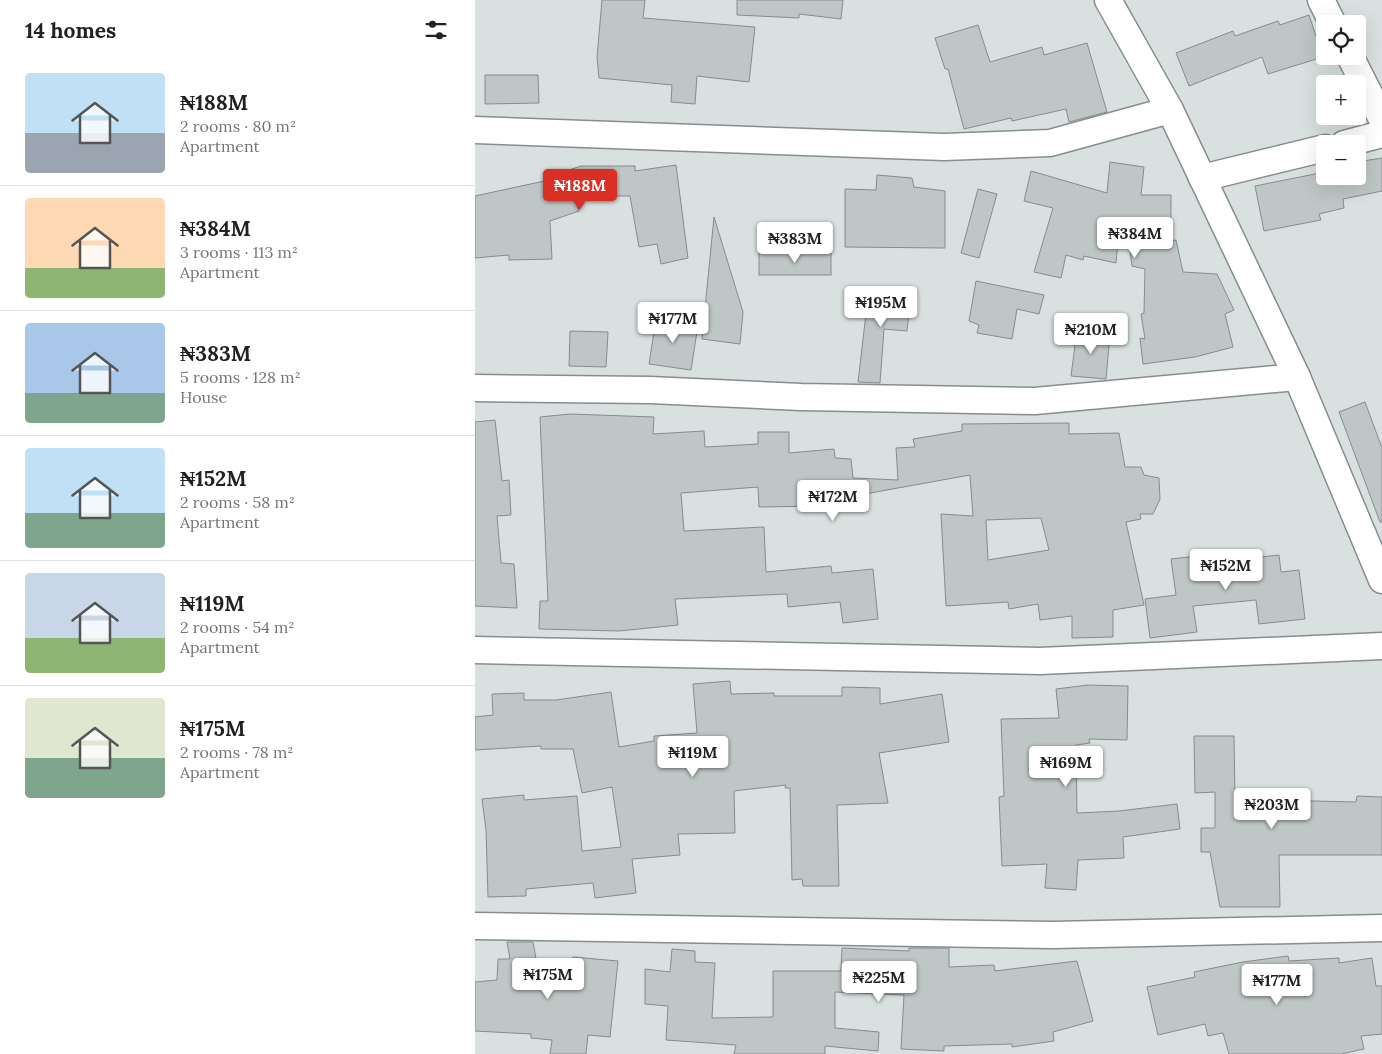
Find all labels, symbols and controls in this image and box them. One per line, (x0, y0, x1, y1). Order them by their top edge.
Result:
map controls (1316, 15, 1366, 185)
button: locate (1316, 15, 1366, 65)
icon: filters (422, 16, 450, 44)
text: 14 homes (25, 17, 116, 44)
button: + (1316, 75, 1366, 125)
text: ₦188M (180, 89, 248, 116)
icon: home (65, 93, 125, 153)
text: 2 rooms · 80 m² (180, 116, 296, 136)
button: − (1316, 135, 1366, 185)
text: Apartment (180, 136, 260, 156)
pin: ₦188M (545, 168, 615, 211)
text: ₦188M (554, 175, 606, 195)
text: ₦384M (180, 215, 251, 242)
pin: ₦384M (1100, 216, 1170, 259)
icon: home (65, 218, 125, 278)
pin: ₦383M (760, 222, 830, 264)
text: ₦384M (1108, 223, 1162, 243)
text: ₦383M (768, 228, 822, 248)
text: 3 rooms · 113 m² (180, 242, 298, 262)
text: Apartment (180, 262, 260, 282)
pin: ₦195M (846, 286, 916, 328)
text: ₦195M (855, 292, 907, 312)
pin: ₦177M (638, 302, 708, 344)
text: ₦177M (649, 308, 697, 328)
pin: ₦210M (1056, 312, 1126, 355)
text: ₦210M (1065, 319, 1117, 339)
text: ₦383M (180, 340, 251, 367)
icon: home (65, 343, 125, 403)
text: 5 rooms · 128 m² (180, 367, 301, 387)
text: House (180, 387, 227, 407)
text: ₦152M (180, 465, 247, 492)
icon: home (65, 468, 125, 528)
pin: ₦172M (798, 480, 868, 522)
text: ₦172M (808, 486, 858, 506)
text: 2 rooms · 58 m² (180, 492, 295, 512)
text: Apartment (180, 512, 260, 532)
pin: ₦152M (1191, 548, 1261, 591)
text: ₦152M (1201, 555, 1251, 575)
text: ₦119M (180, 590, 245, 617)
icon: home (65, 593, 125, 653)
text: 2 rooms · 54 m² (180, 617, 295, 637)
text: Apartment (180, 637, 260, 657)
text: ₦175M (180, 715, 245, 742)
icon: home (65, 718, 125, 778)
pin: ₦119M (658, 736, 728, 778)
text: 2 rooms · 78 m² (180, 742, 294, 762)
text: ₦119M (668, 742, 718, 762)
pin: ₦169M (1031, 746, 1101, 788)
text: ₦169M (1040, 752, 1092, 772)
text: Apartment (180, 762, 260, 782)
pin: ₦203M (1237, 788, 1307, 830)
text: ₦203M (1245, 794, 1299, 814)
pin: ₦175M (513, 958, 583, 1000)
pin: ₦225M (844, 960, 914, 1003)
text: ₦175M (523, 964, 573, 984)
pin: ₦177M (1242, 964, 1312, 1006)
text: ₦225M (853, 967, 905, 987)
text: ₦177M (1253, 970, 1301, 990)

